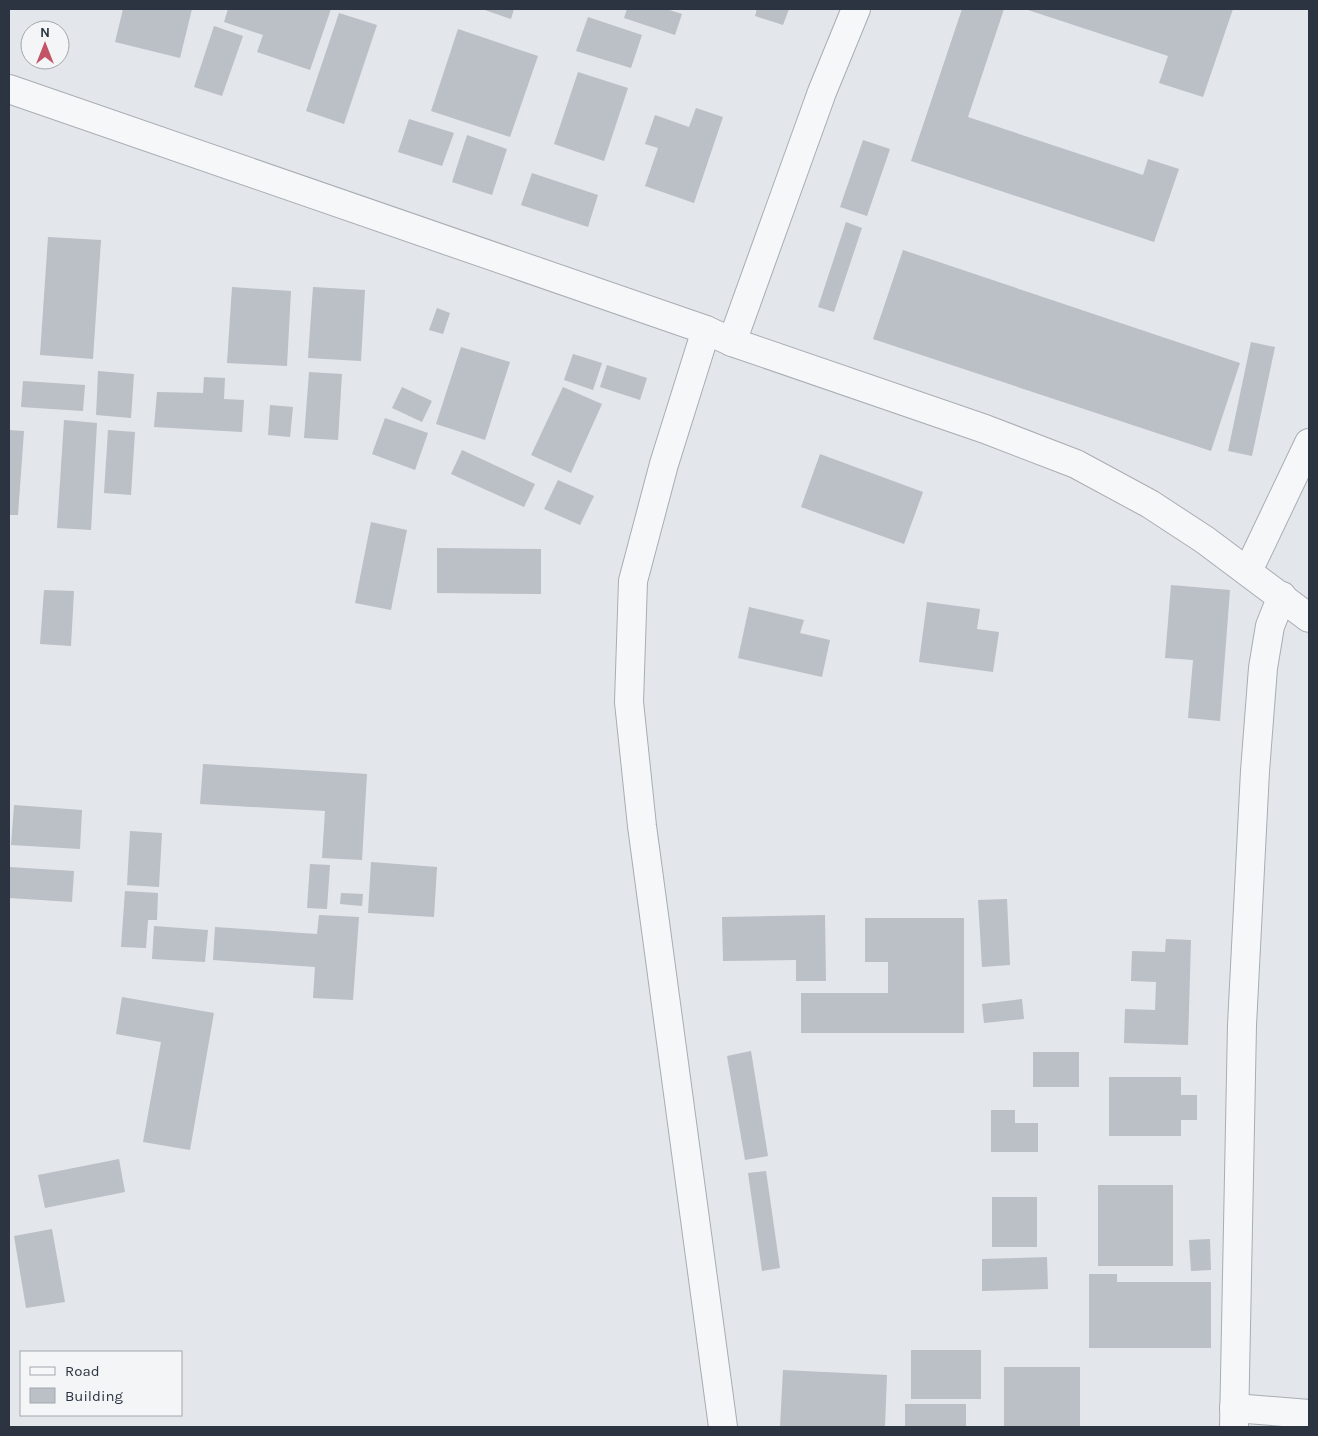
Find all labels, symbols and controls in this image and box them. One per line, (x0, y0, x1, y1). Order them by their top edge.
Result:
north arrow (20, 20, 70, 70)
text: N (40, 24, 50, 41)
legend (20, 1351, 182, 1416)
text: Road (65, 1362, 100, 1380)
text: Building (65, 1387, 123, 1405)

